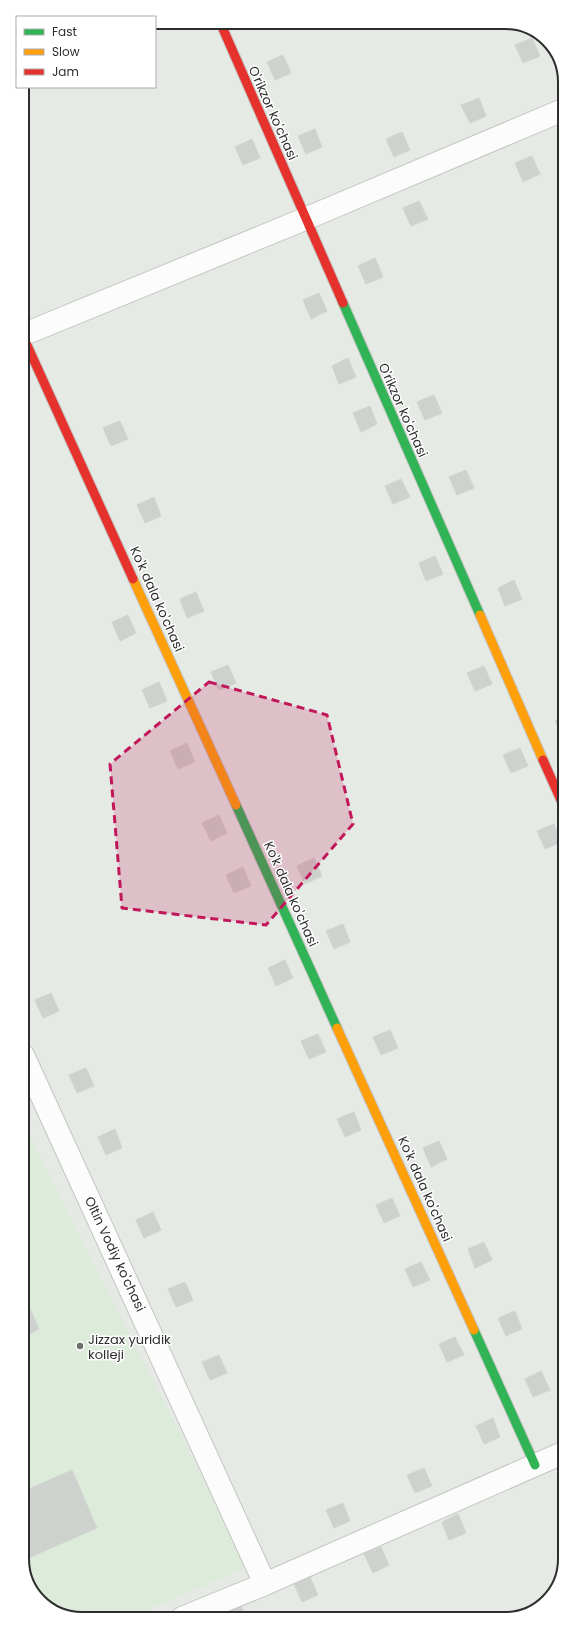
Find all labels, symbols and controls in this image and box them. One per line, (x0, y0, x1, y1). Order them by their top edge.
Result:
legend (16, 16, 156, 88)
text: Fast (52, 23, 77, 40)
text: Slow (52, 43, 80, 60)
text: Jam (52, 63, 79, 80)
street label: O'rikzor ko'chasi (244, 63, 302, 163)
street label: O'rikzor ko'chasi (374, 360, 432, 460)
street label: Ko'k dala ko'chasi (125, 543, 189, 655)
street label: Ko'k dala ko'chasi (259, 838, 323, 950)
street label: Ko'k dala ko'chasi (393, 1133, 457, 1245)
street label: Oltin Vodiy ko'chasi (80, 1193, 150, 1315)
place label: Jizzax yuridik kolleji (88, 1330, 171, 1364)
marker: Jizzax yuridik kolleji (75, 1341, 85, 1351)

